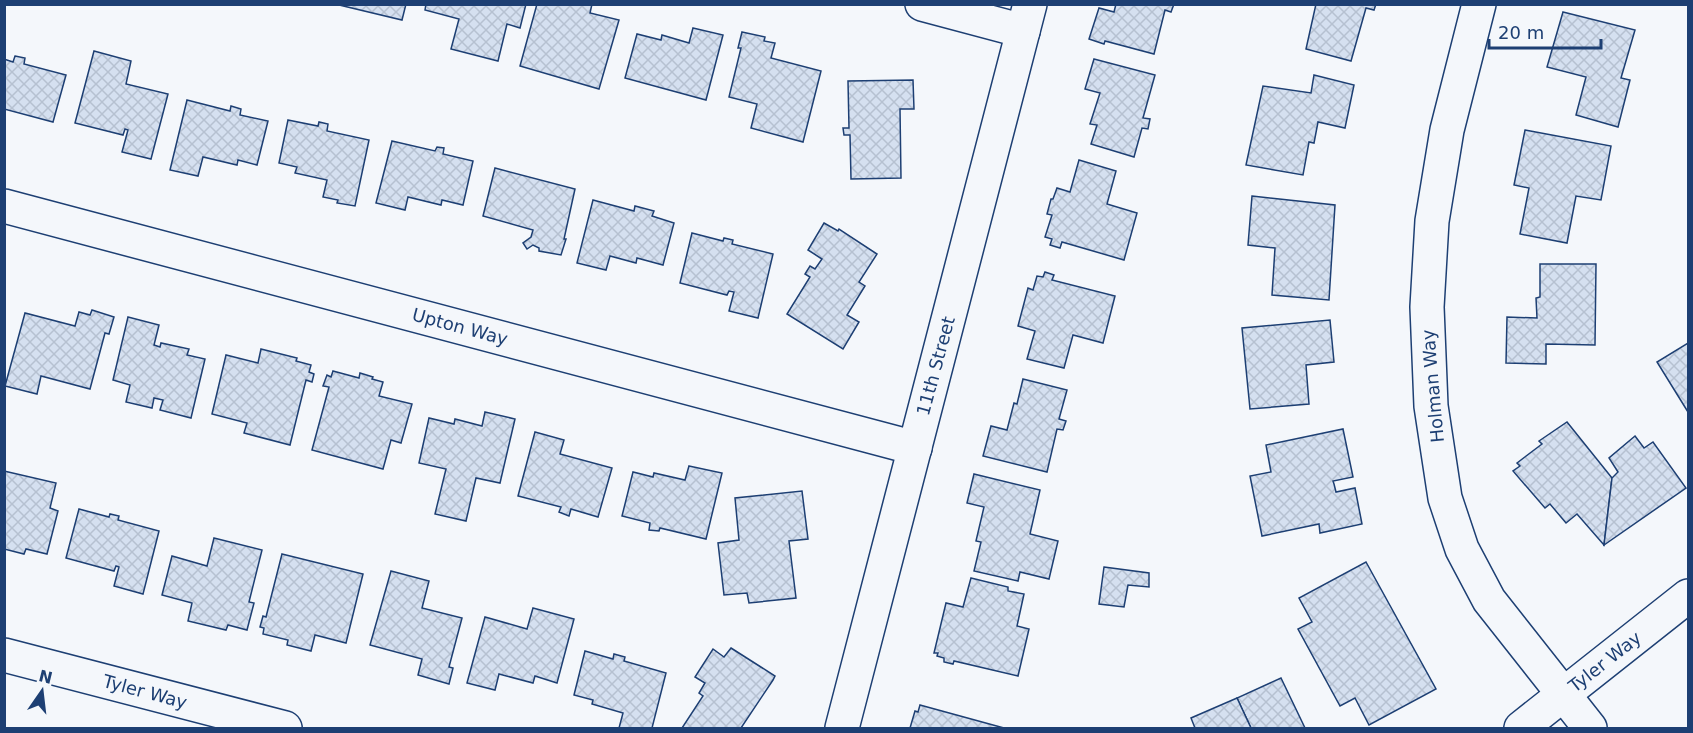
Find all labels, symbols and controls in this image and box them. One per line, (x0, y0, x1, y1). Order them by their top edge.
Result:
scale bar (1489, 12, 1602, 50)
text: 20 m (1498, 22, 1544, 43)
street label: Upton Way (410, 304, 511, 349)
street label: 11th Street (912, 314, 959, 418)
street label: Holman Way (1417, 328, 1448, 444)
street label: Tyler Way (1563, 627, 1645, 697)
north arrow (12, 661, 72, 721)
text: N (37, 666, 54, 688)
street label: Tyler Way (100, 670, 190, 713)

